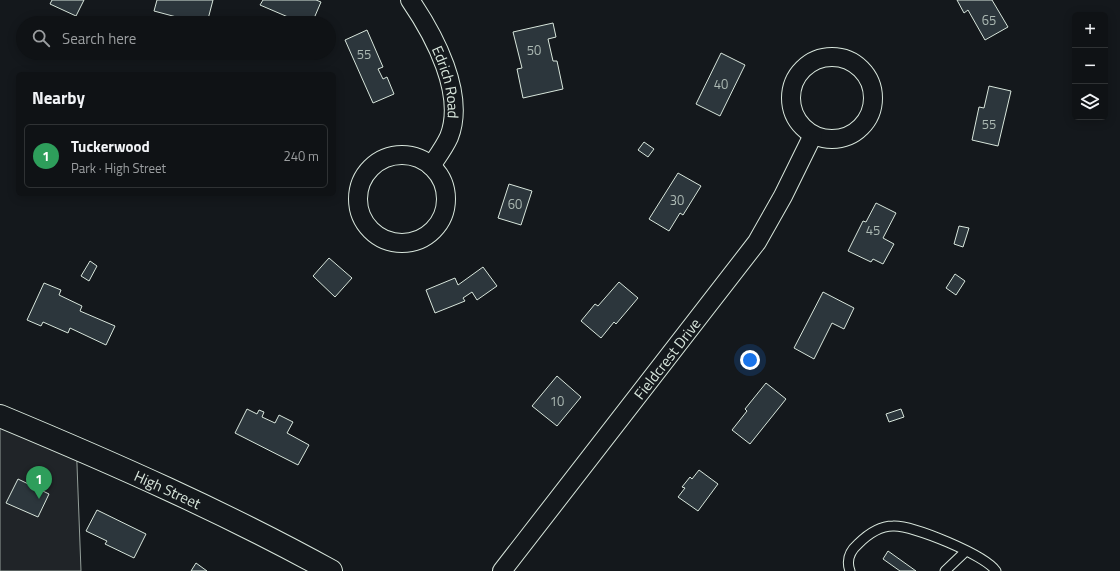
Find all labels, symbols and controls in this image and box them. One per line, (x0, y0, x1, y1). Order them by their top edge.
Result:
house number: 65 (982, 10, 996, 30)
map controls (1072, 12, 1108, 120)
button: + (1072, 12, 1108, 48)
search box (16, 16, 336, 60)
icon: search (30, 27, 52, 49)
text: Search here (62, 27, 136, 50)
house number: 50 (527, 40, 541, 60)
street label: Edrich Road (426, 41, 465, 119)
house number: 55 (357, 44, 371, 64)
button: − (1072, 48, 1108, 84)
house number: 40 (714, 74, 728, 94)
button: layers (1072, 84, 1108, 120)
text: Nearby (32, 85, 85, 111)
house number: 55 (982, 114, 996, 134)
text: Tuckerwood (71, 135, 150, 158)
text: 1 (42, 146, 50, 166)
text: 240 m (283, 146, 319, 166)
text: Park · High Street (71, 158, 166, 178)
house number: 30 (670, 190, 684, 210)
house number: 60 (508, 194, 522, 214)
house number: 45 (866, 220, 880, 240)
street label: Fieldcrest Drive (628, 313, 706, 404)
your location (740, 350, 760, 370)
house number: 10 (550, 391, 564, 411)
street label: High Street (131, 464, 206, 515)
pin: 1 (26, 466, 52, 499)

